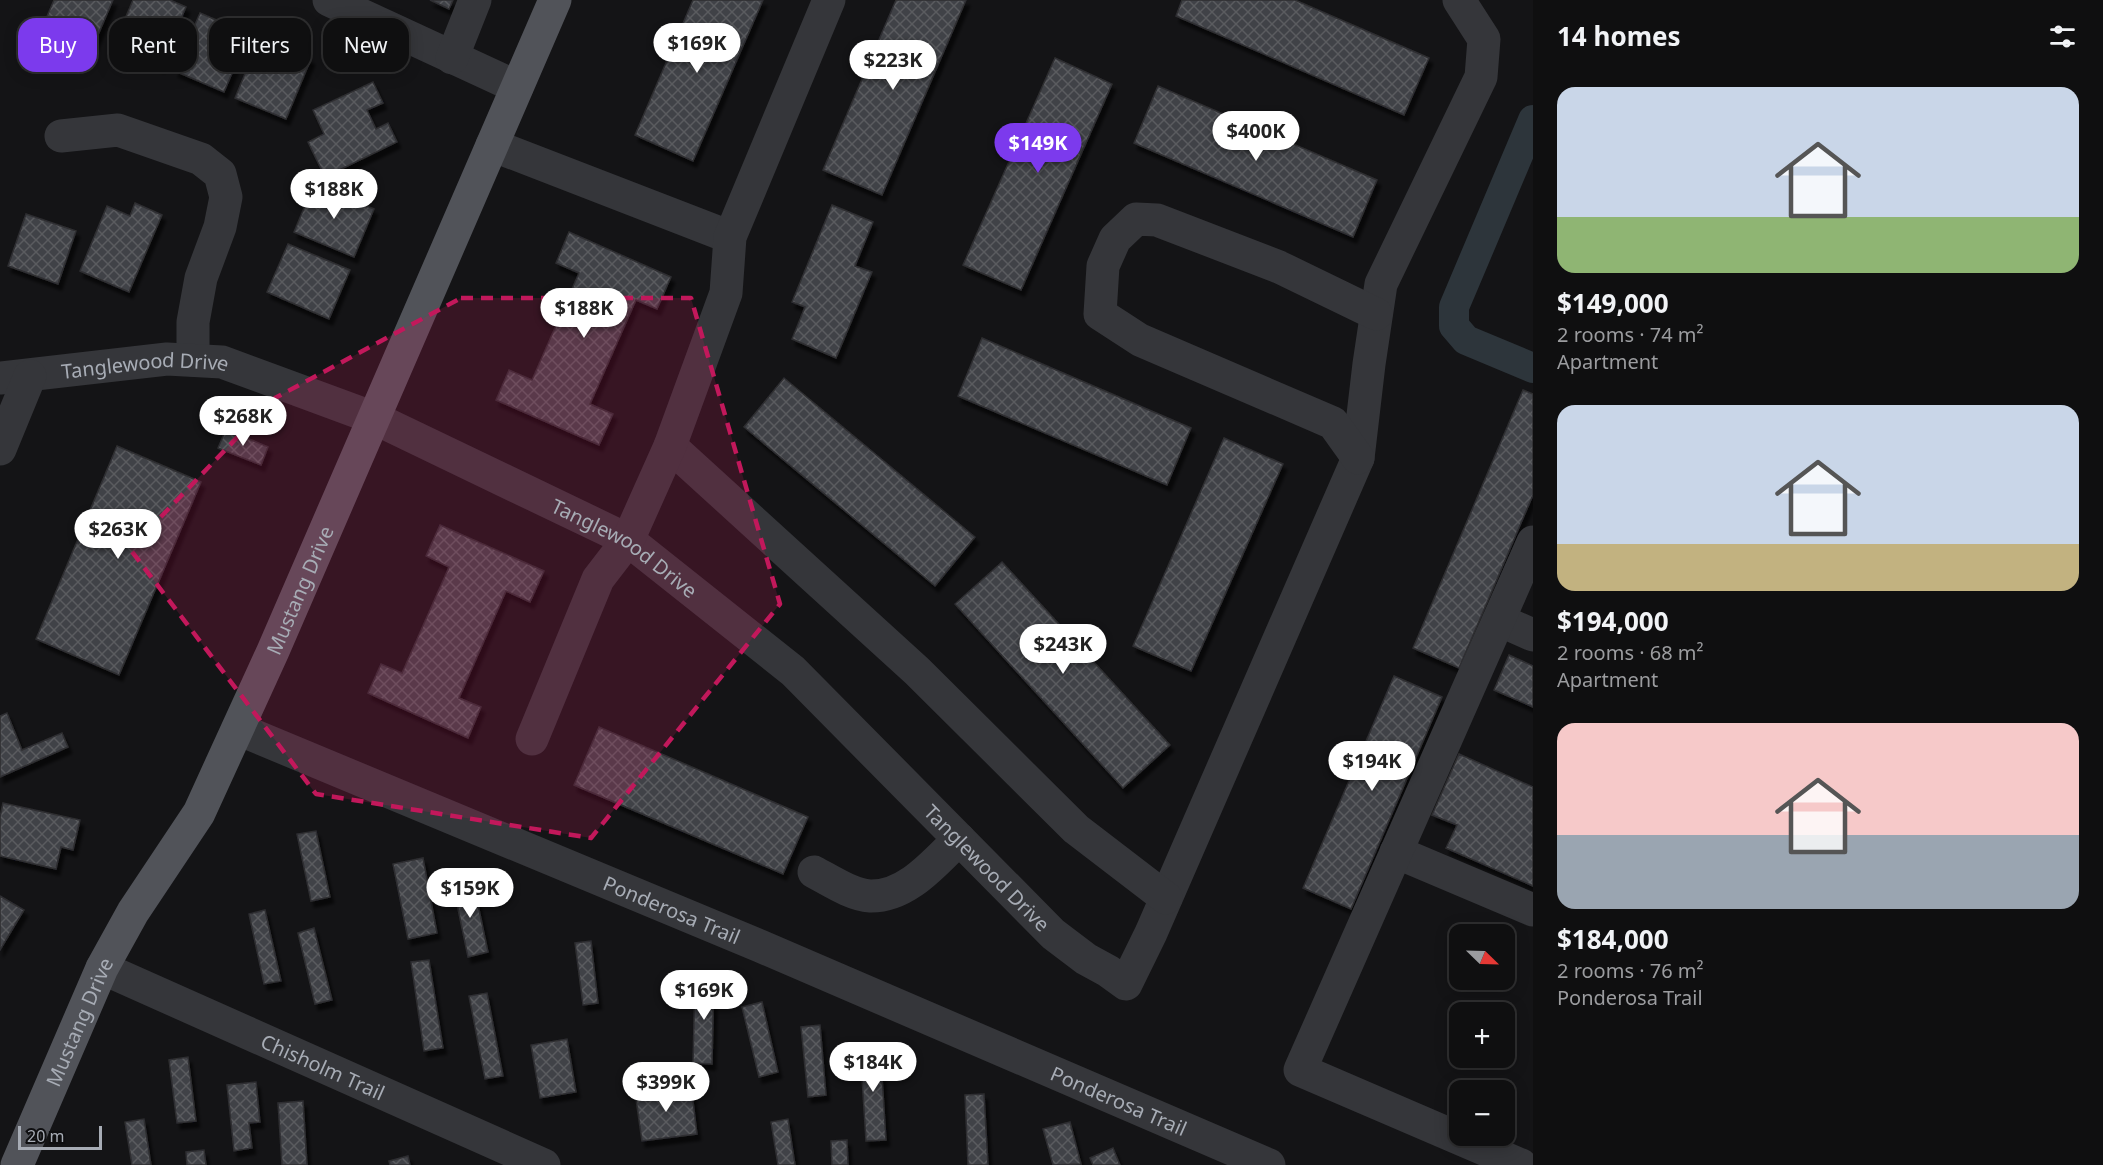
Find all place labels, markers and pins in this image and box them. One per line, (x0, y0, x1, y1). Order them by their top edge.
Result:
pin: $169K (655, 23, 739, 74)
pin: $223K (851, 40, 935, 91)
pin: $400K (1214, 111, 1298, 162)
pin: $149K (996, 123, 1080, 174)
pin: $188K (292, 169, 376, 220)
pin: $188K (542, 288, 626, 339)
pin: $268K (201, 396, 285, 447)
pin: $263K (76, 509, 160, 560)
pin: $243K (1021, 624, 1105, 675)
pin: $194K (1330, 741, 1414, 792)
pin: $159K (428, 868, 512, 919)
pin: $169K (662, 970, 746, 1021)
pin: $184K (831, 1042, 915, 1093)
pin: $399K (624, 1062, 708, 1113)

